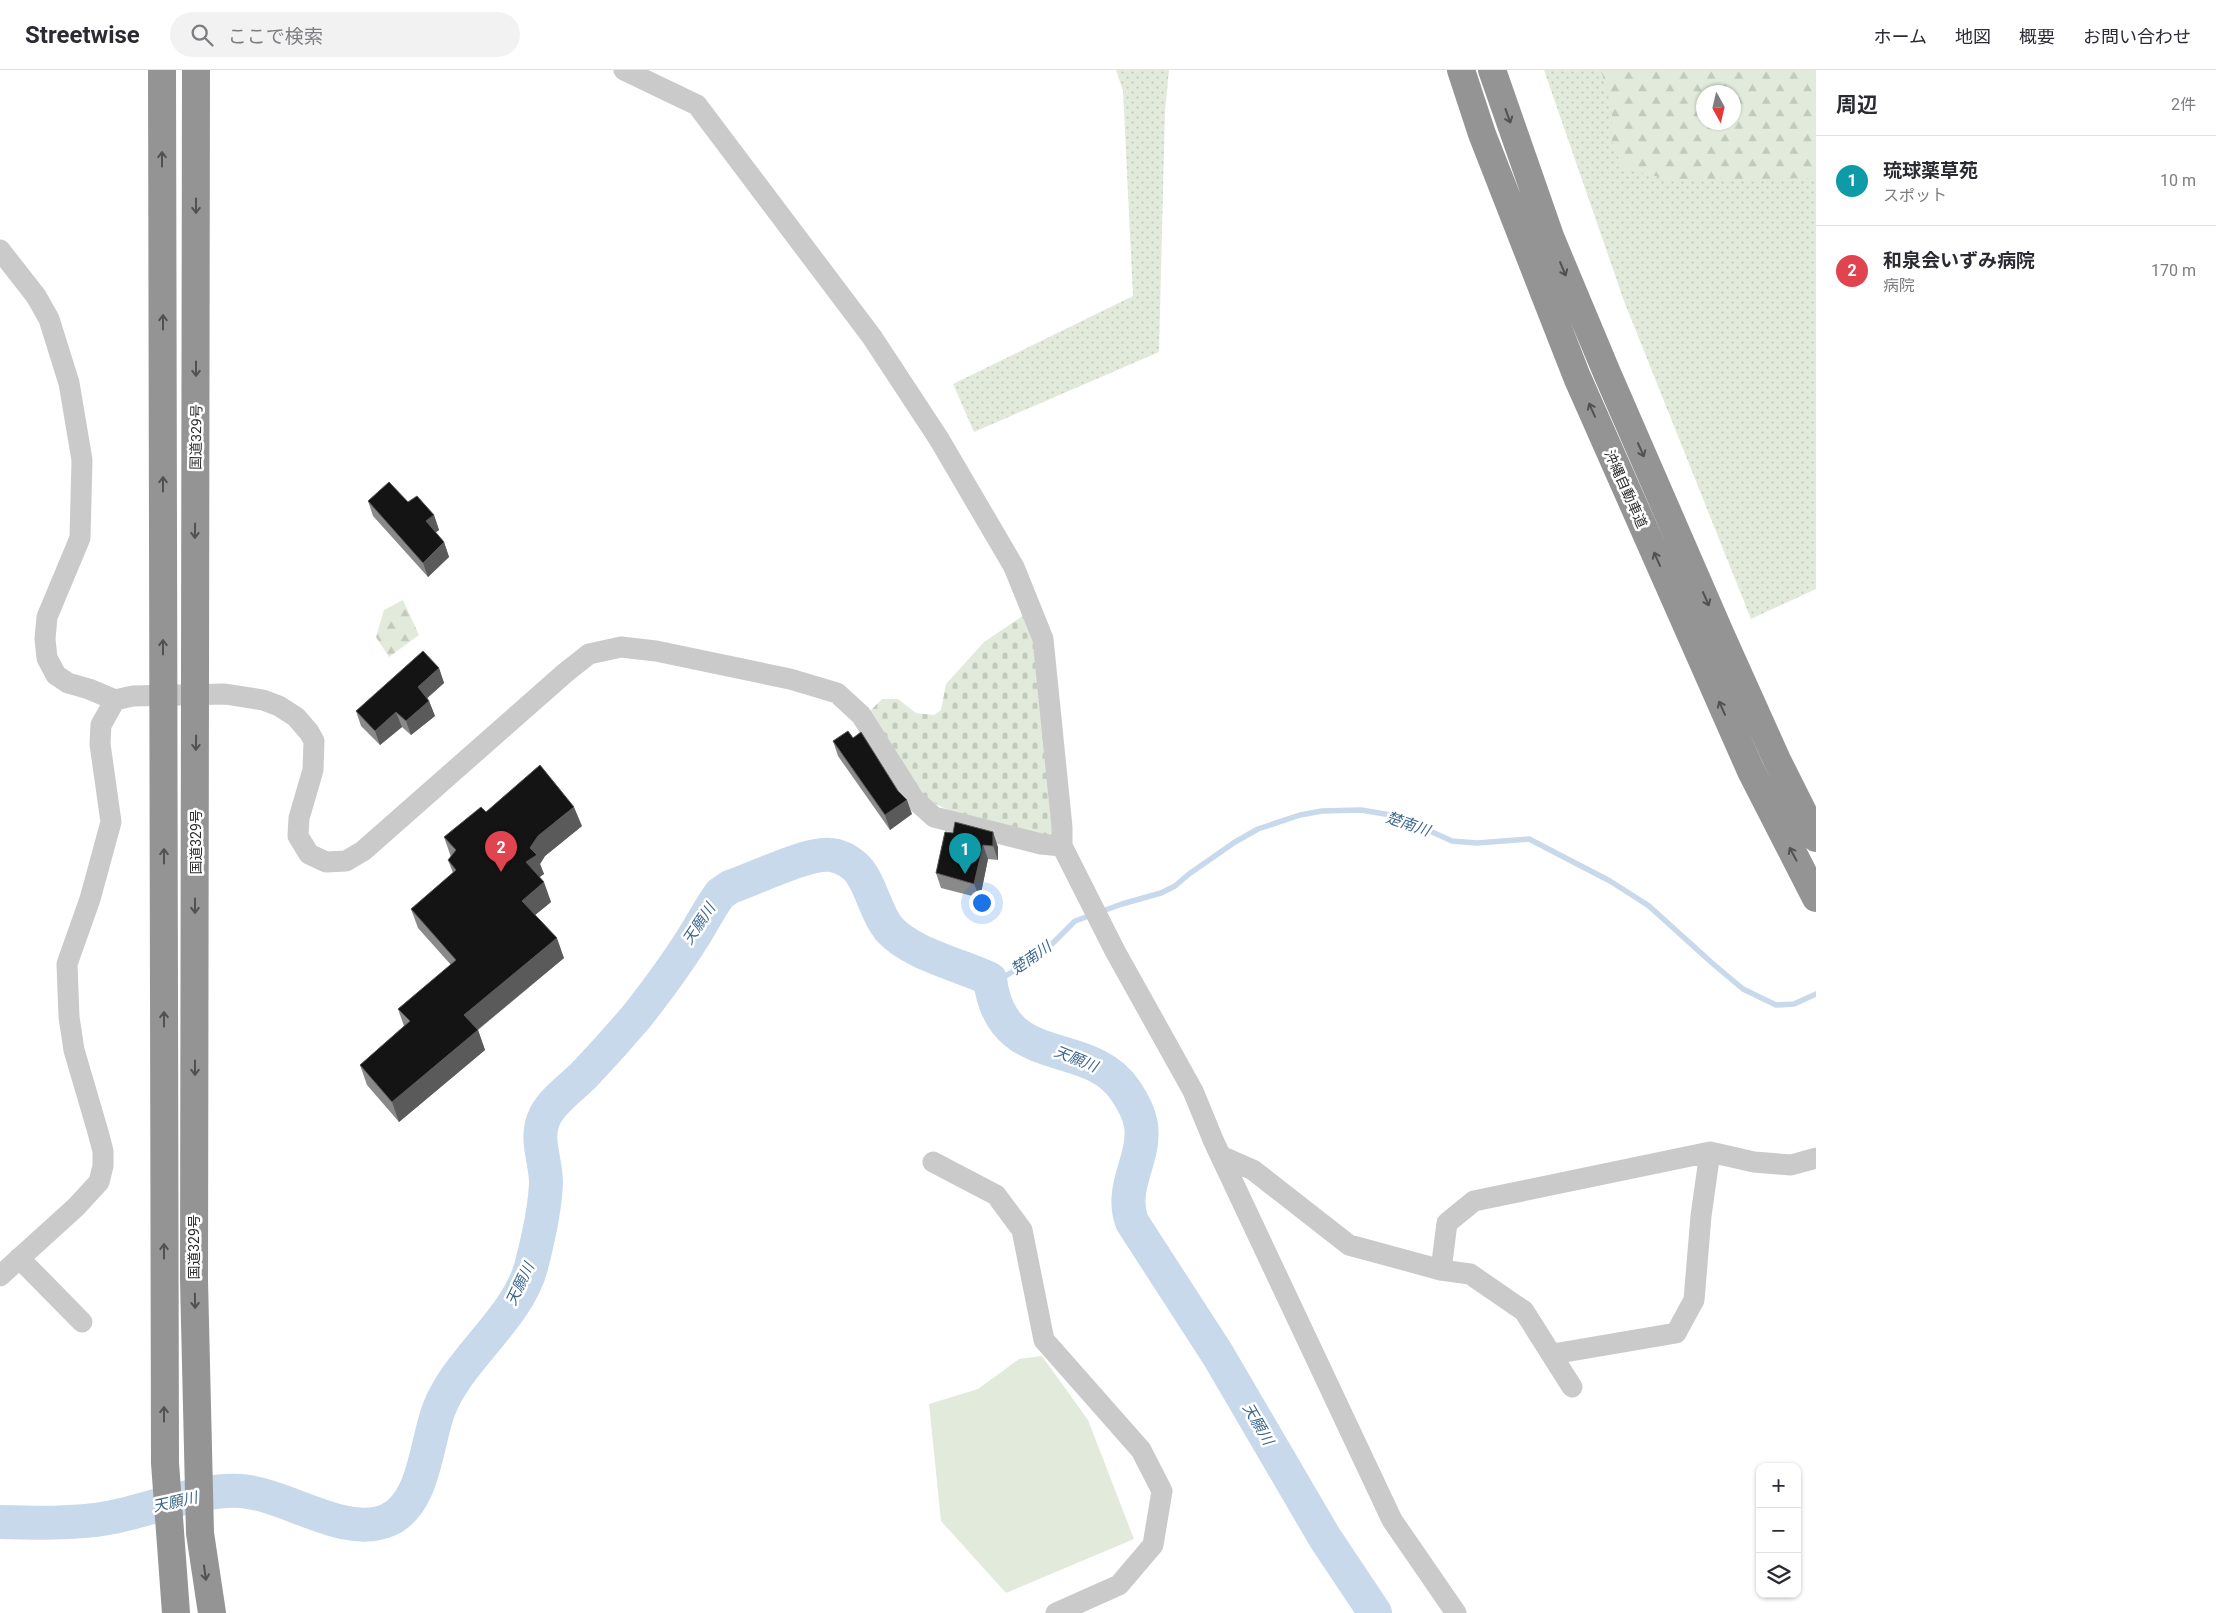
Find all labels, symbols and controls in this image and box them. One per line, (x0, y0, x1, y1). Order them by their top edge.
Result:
search box (170, 12, 520, 57)
text: Streetwise (25, 21, 140, 49)
icon: search (188, 21, 216, 49)
text: ここで検索 (228, 25, 323, 48)
text: ホーム (1874, 26, 1927, 47)
text: 地図 (1955, 26, 1991, 47)
text: 概要 (2019, 26, 2055, 47)
text: お問い合わせ (2083, 26, 2191, 47)
north arrow (1696, 85, 1741, 130)
text: 周辺 (1836, 93, 1878, 117)
text: 2件 (2171, 95, 2196, 114)
one-way arrow (1504, 108, 1513, 123)
one-way arrow (158, 151, 167, 167)
text: 琉球薬草苑 (1883, 159, 1978, 182)
text: 1 (1847, 171, 1857, 190)
text: 10 m (2160, 171, 2196, 190)
text: スポット (1883, 186, 1947, 205)
one-way arrow (191, 198, 201, 214)
text: 和泉会いずみ病院 (1883, 249, 2035, 272)
one-way arrow (1559, 261, 1569, 276)
text: 2 (1847, 261, 1857, 280)
text: 170 m (2151, 261, 2196, 280)
text: 病院 (1883, 276, 1915, 295)
one-way arrow (158, 314, 168, 330)
one-way arrow (191, 360, 201, 376)
one-way arrow (1586, 403, 1596, 418)
street label: 国道329号 (187, 404, 205, 470)
one-way arrow (1636, 442, 1646, 457)
street label: 沖縄自動車道 (1602, 447, 1650, 531)
one-way arrow (158, 476, 168, 492)
one-way arrow (190, 522, 200, 539)
one-way arrow (1651, 552, 1661, 567)
one-way arrow (1701, 591, 1711, 606)
one-way arrow (158, 639, 168, 655)
one-way arrow (1717, 701, 1727, 716)
one-way arrow (191, 734, 201, 751)
water label: 楚南川 (1384, 808, 1434, 840)
street label: 国道329号 (188, 809, 204, 875)
pin: 2 (485, 831, 517, 872)
pin: 1 (949, 833, 981, 874)
one-way arrow (1788, 847, 1798, 862)
one-way arrow (159, 849, 169, 865)
your location (969, 890, 995, 916)
one-way arrow (190, 897, 200, 913)
water label: 天願川 (679, 899, 720, 948)
water label: 楚南川 (1007, 937, 1056, 978)
one-way arrow (159, 1011, 169, 1028)
water label: 天願川 (1052, 1042, 1102, 1077)
one-way arrow (190, 1060, 200, 1076)
street label: 国道329号 (186, 1214, 202, 1280)
one-way arrow (159, 1244, 169, 1260)
water label: 天願川 (502, 1258, 539, 1308)
one-way arrow (190, 1292, 199, 1308)
water label: 天願川 (1239, 1400, 1278, 1450)
one-way arrow (159, 1406, 169, 1422)
map controls (1756, 1463, 1801, 1598)
button: + (1756, 1463, 1801, 1508)
water label: 天願川 (151, 1488, 201, 1515)
button: − (1756, 1508, 1801, 1553)
button: layers (1756, 1553, 1801, 1598)
one-way arrow (201, 1565, 211, 1581)

